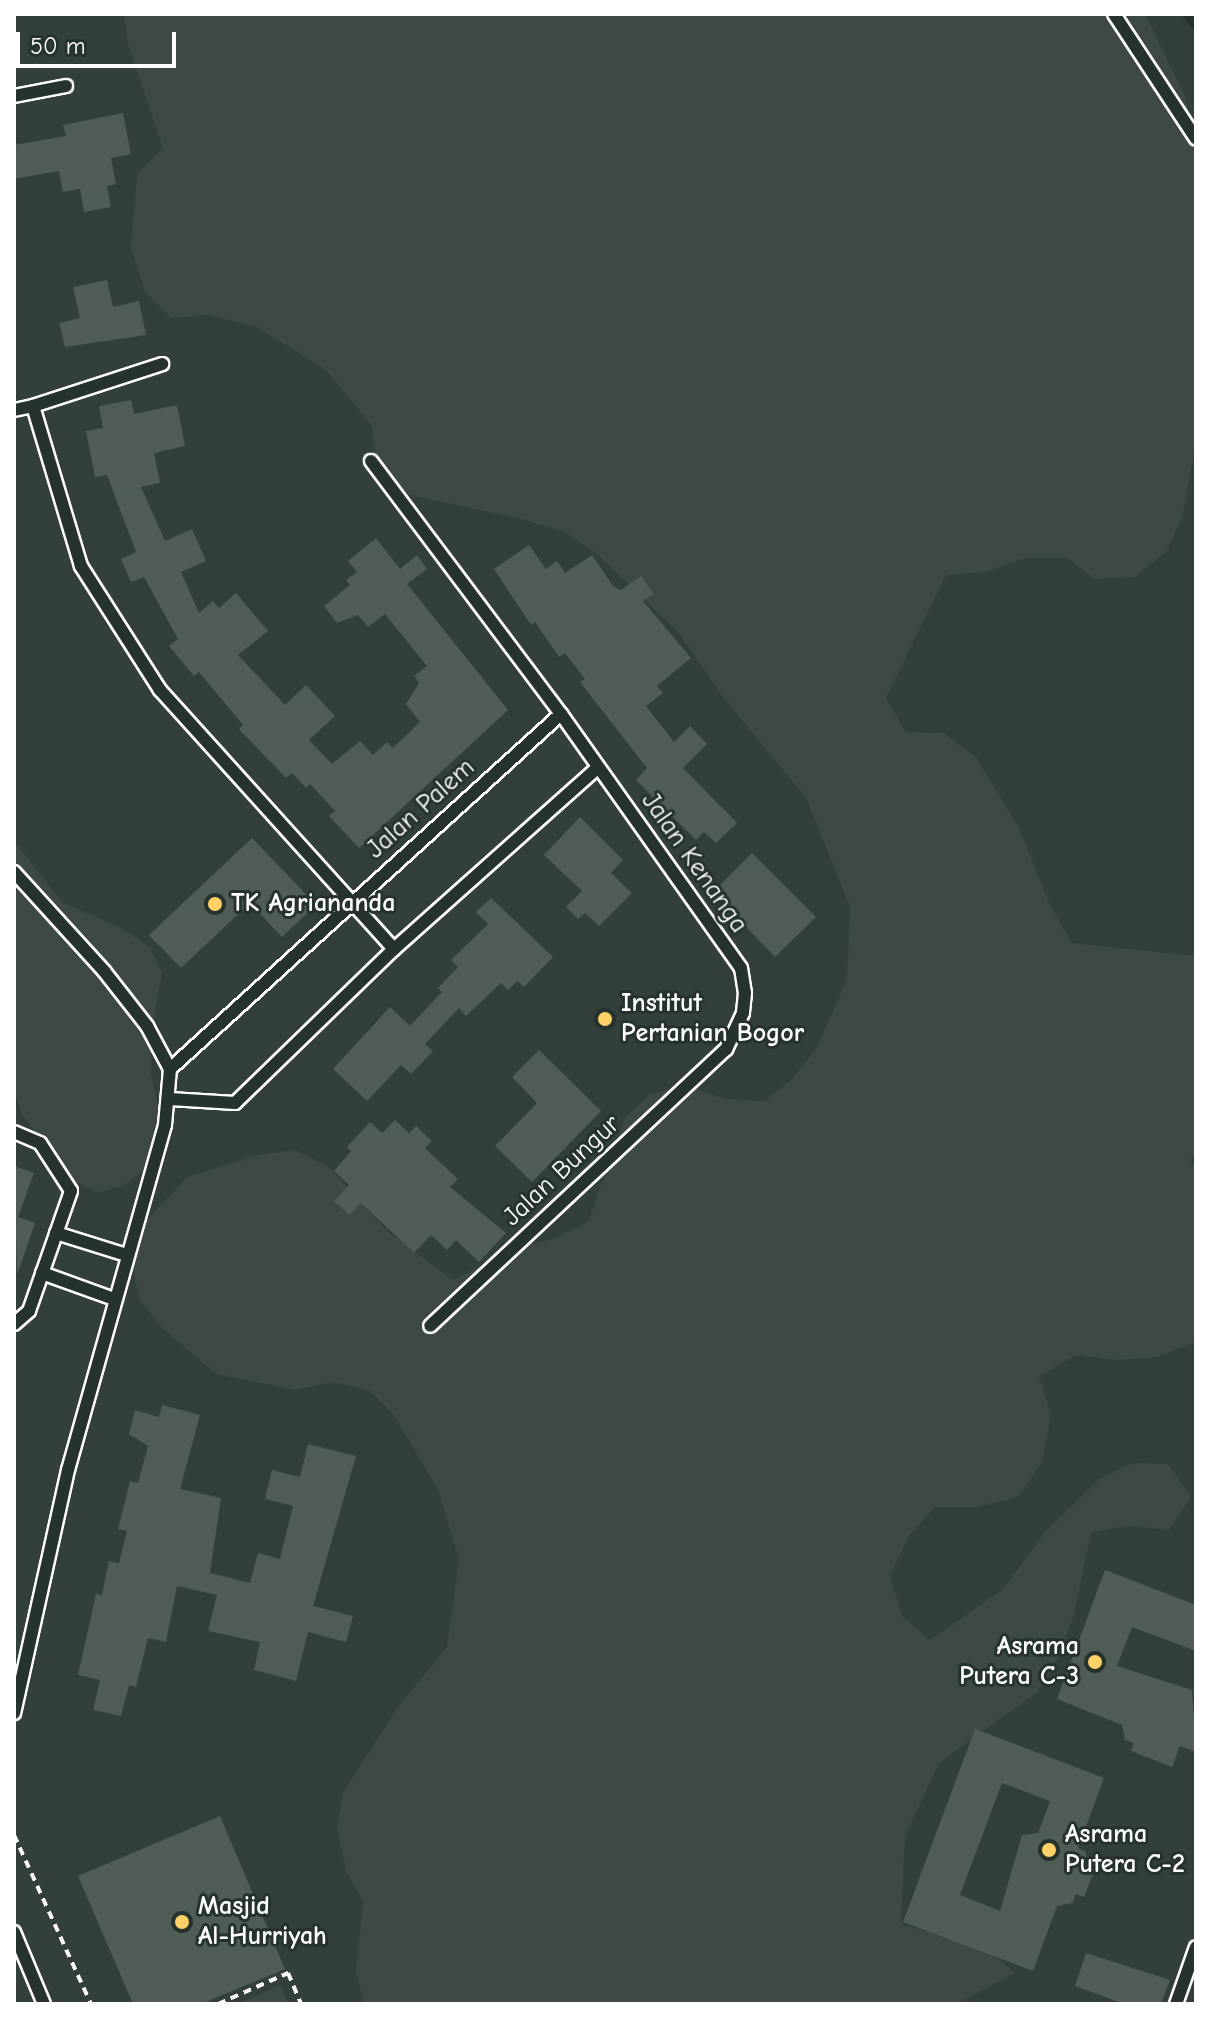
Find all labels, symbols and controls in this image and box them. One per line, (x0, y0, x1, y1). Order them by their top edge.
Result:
scale bar (20, 16, 180, 66)
text: 50 m (30, 32, 86, 60)
street label: Jalan Palem (361, 752, 481, 866)
street label: Jalan Kenanga (634, 787, 754, 939)
place label: TK Agriananda (231, 888, 395, 920)
marker: TK Agriananda (206, 895, 224, 913)
place label: Institut Pertanian Bogor (621, 988, 804, 1050)
marker: Institut Pertanian Bogor (596, 1010, 614, 1028)
street label: Jalan Bungur (497, 1109, 627, 1233)
place label: Asrama Putera C-3 (959, 1631, 1079, 1692)
marker: Asrama Putera C-3 (1086, 1653, 1104, 1671)
place label: Asrama Putera C-2 (1065, 1819, 1185, 1880)
marker: Asrama Putera C-2 (1040, 1841, 1058, 1859)
place label: Masjid Al-Hurriyah (198, 1891, 327, 1952)
marker: Masjid Al-Hurriyah (173, 1913, 191, 1931)

